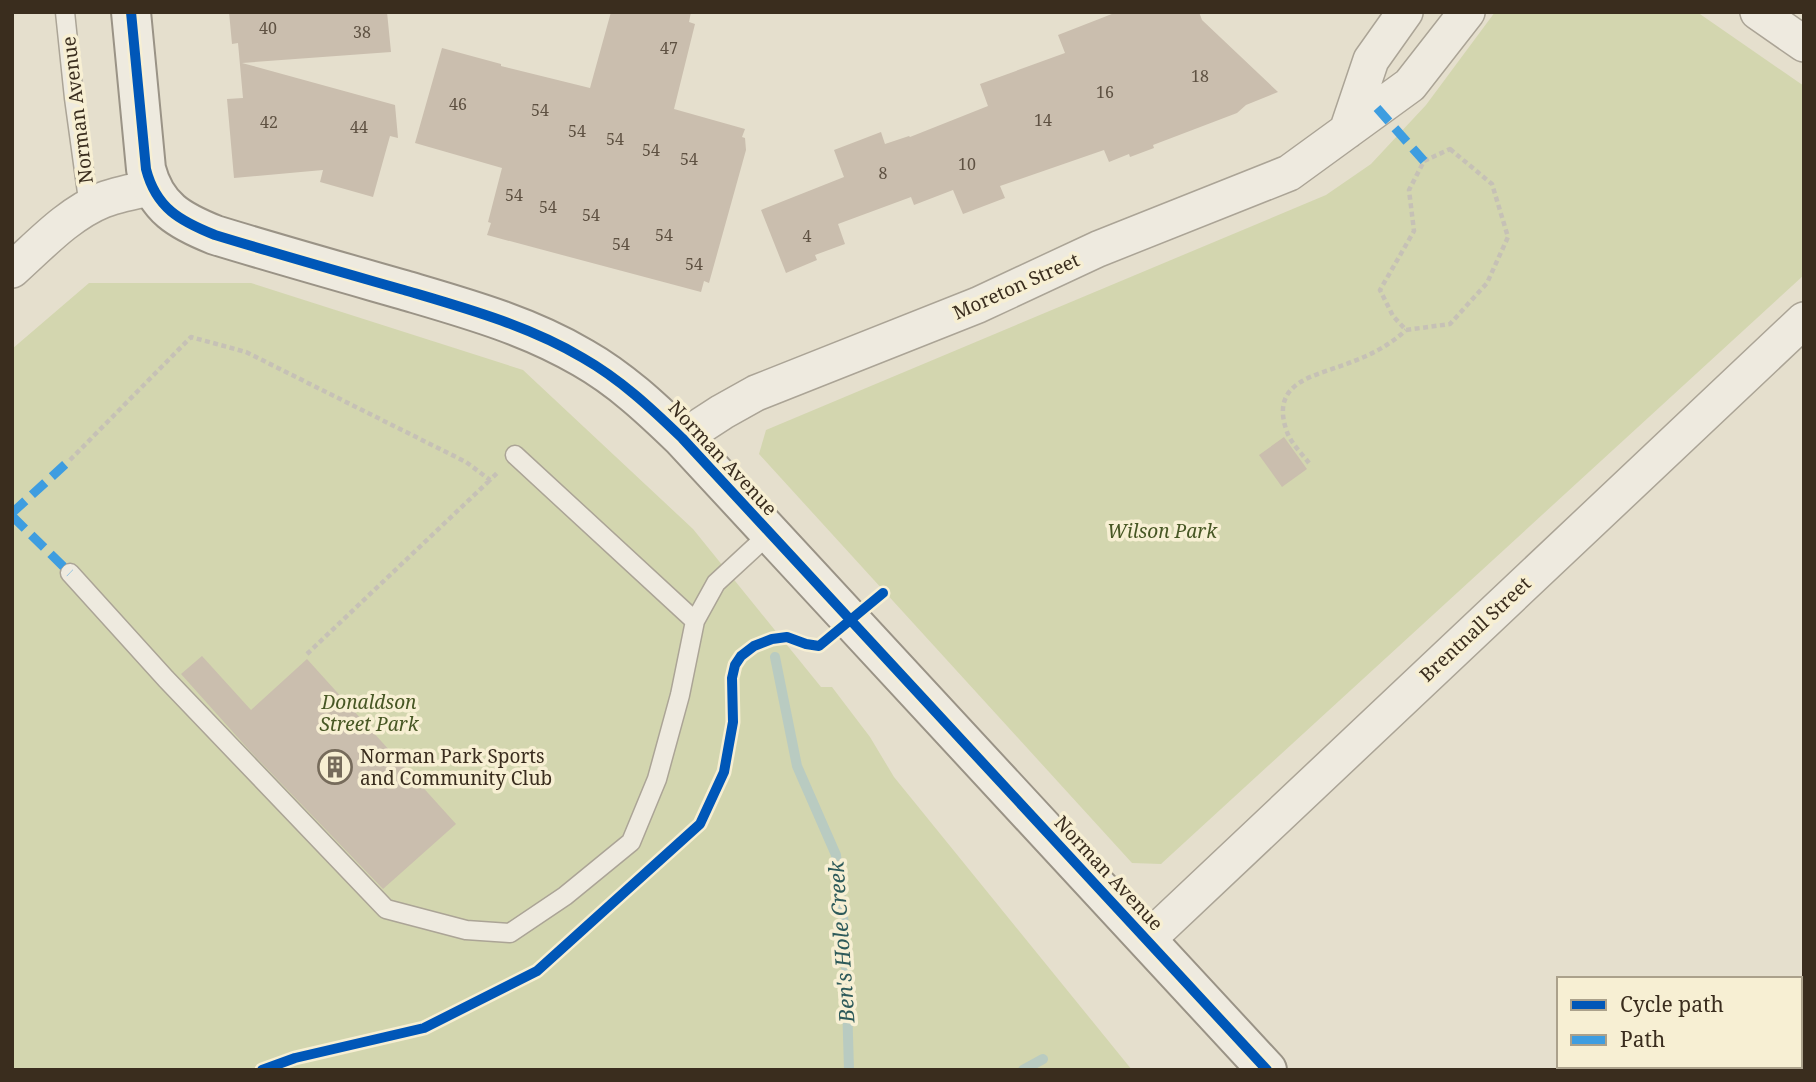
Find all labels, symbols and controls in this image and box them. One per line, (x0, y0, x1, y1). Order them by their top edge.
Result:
house number: 40 (259, 17, 277, 39)
house number: 38 (353, 21, 371, 43)
street label: Norman Avenue (55, 35, 99, 185)
house number: 47 (660, 37, 678, 59)
house number: 18 (1191, 65, 1209, 87)
house number: 16 (1096, 81, 1114, 103)
house number: 46 (449, 93, 467, 115)
house number: 54 (531, 99, 549, 121)
house number: 14 (1034, 109, 1052, 131)
house number: 42 (260, 111, 278, 133)
house number: 44 (350, 116, 368, 138)
house number: 54 (568, 120, 586, 142)
house number: 54 (606, 128, 624, 150)
house number: 54 (642, 139, 660, 161)
house number: 54 (680, 148, 698, 170)
house number: 10 (958, 153, 976, 175)
house number: 8 (879, 162, 888, 184)
house number: 54 (505, 184, 523, 206)
house number: 54 (539, 196, 557, 218)
house number: 54 (582, 204, 600, 226)
house number: 54 (655, 224, 673, 246)
house number: 4 (803, 225, 812, 247)
house number: 54 (612, 233, 630, 255)
street label: Moreton Street (949, 246, 1084, 325)
house number: 54 (685, 253, 703, 275)
street label: Norman Avenue (663, 395, 783, 521)
park label: Wilson Park (1107, 518, 1218, 544)
street label: Brentnall Street (1414, 570, 1536, 687)
park label: Donaldson Street Park (320, 689, 420, 737)
place label: Norman Park Sports and Community Club (360, 743, 552, 791)
building icon: Norman Park Sports and Community Club (316, 748, 354, 786)
street label: Norman Avenue (1049, 810, 1169, 936)
water label: Ben's Hole Creek (821, 859, 861, 1025)
legend (1557, 977, 1802, 1068)
text: Cycle path (1620, 990, 1724, 1018)
text: Path (1620, 1025, 1665, 1053)

